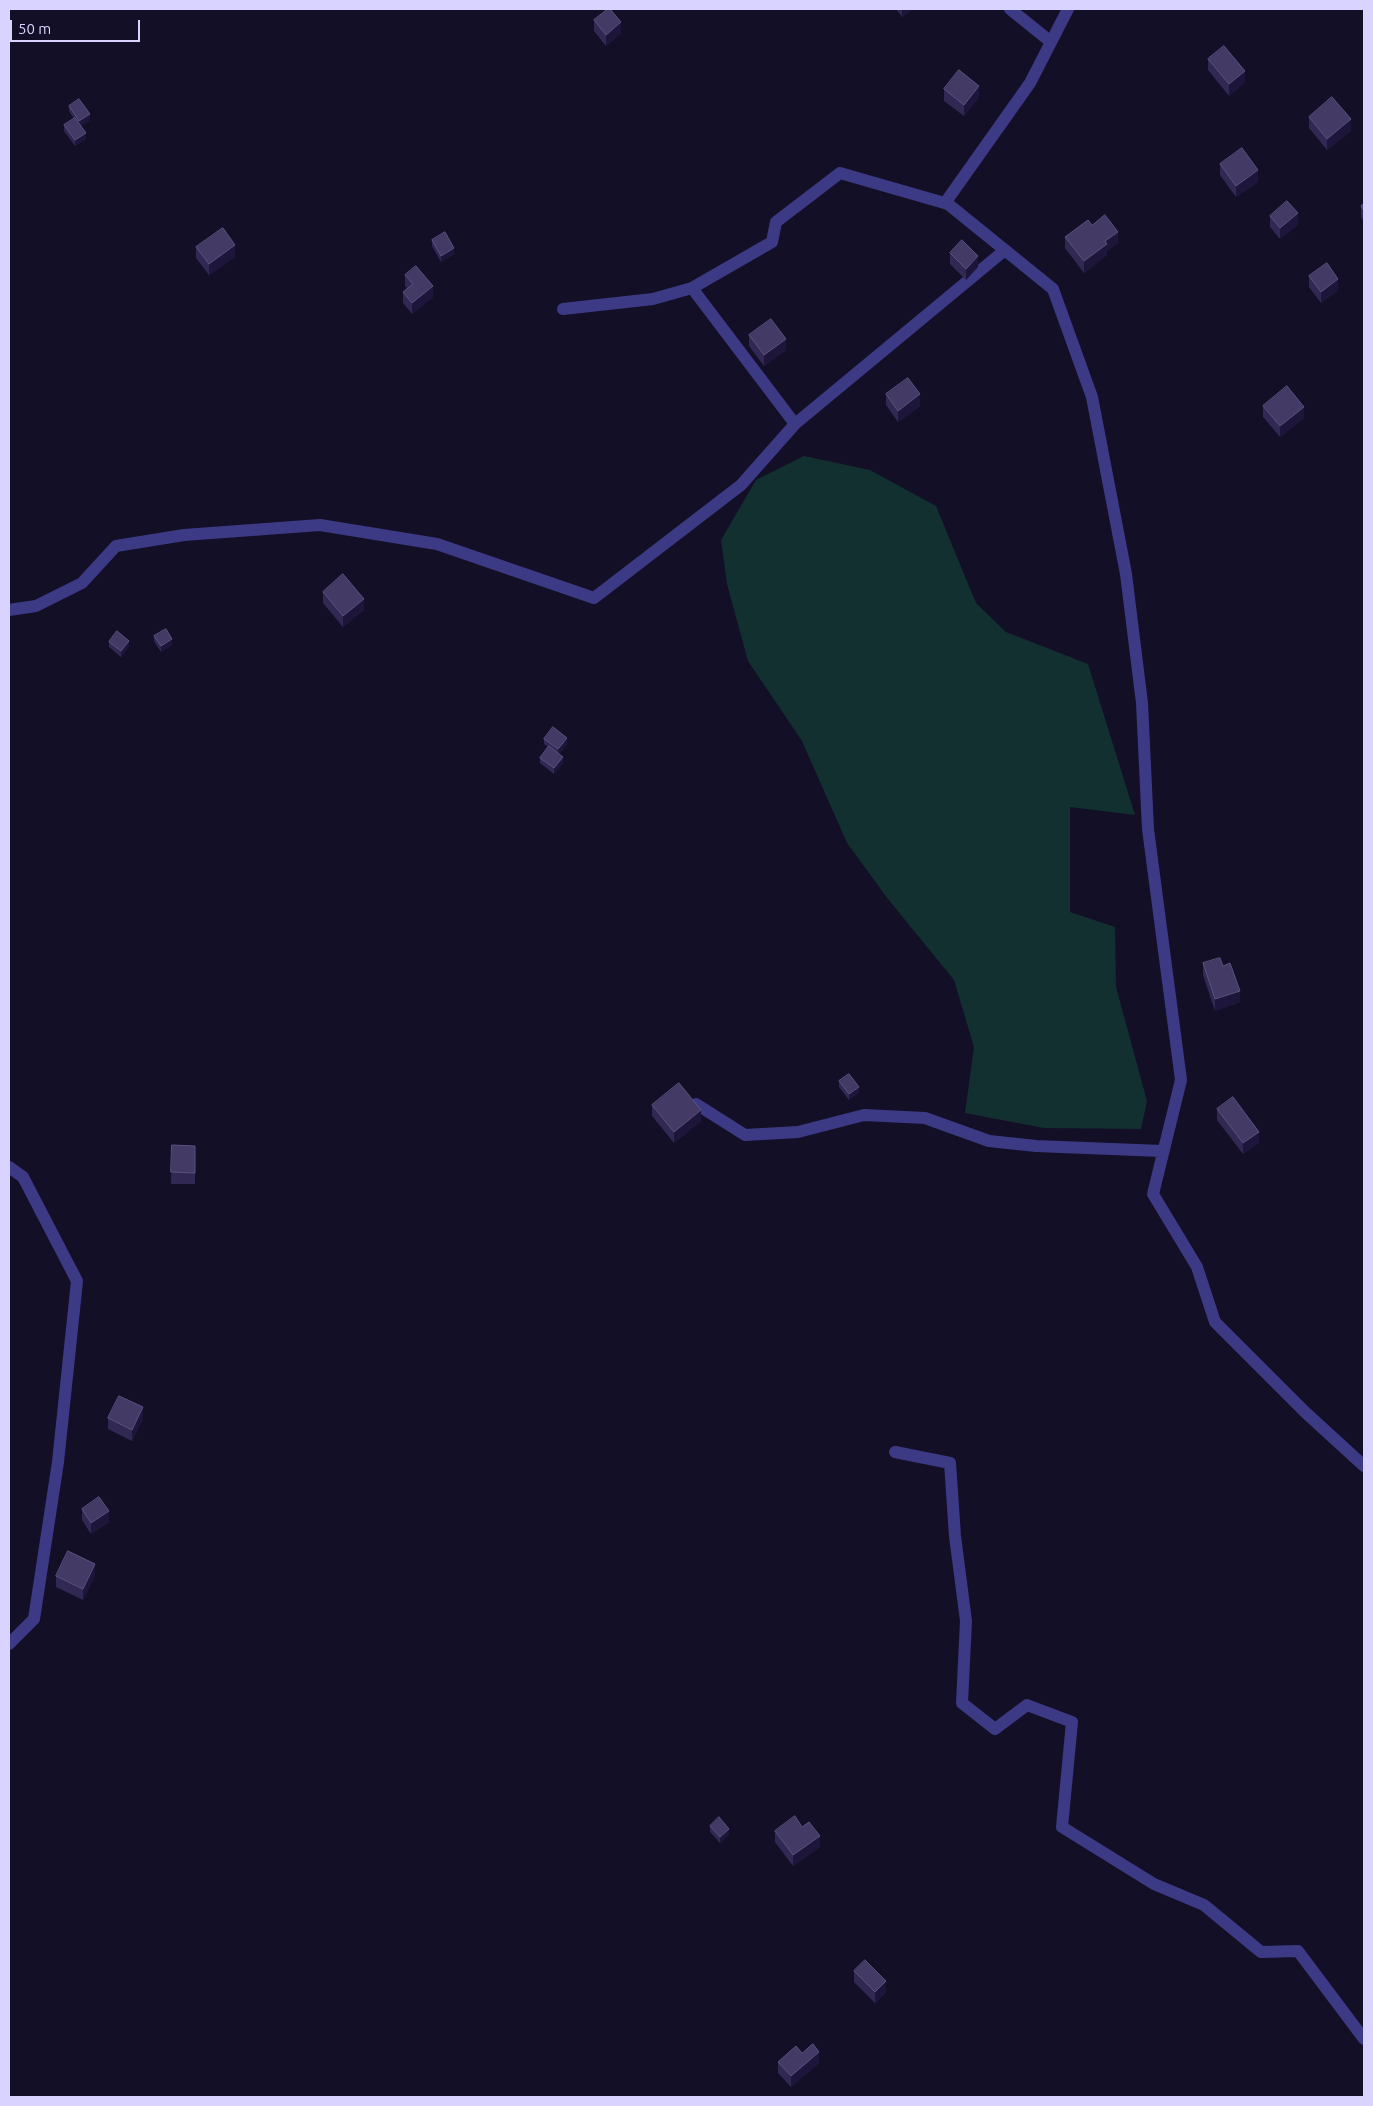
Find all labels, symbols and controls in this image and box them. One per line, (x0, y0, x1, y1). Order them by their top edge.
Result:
scale bar (12, 10, 142, 42)
text: 50 m (18, 20, 51, 37)

